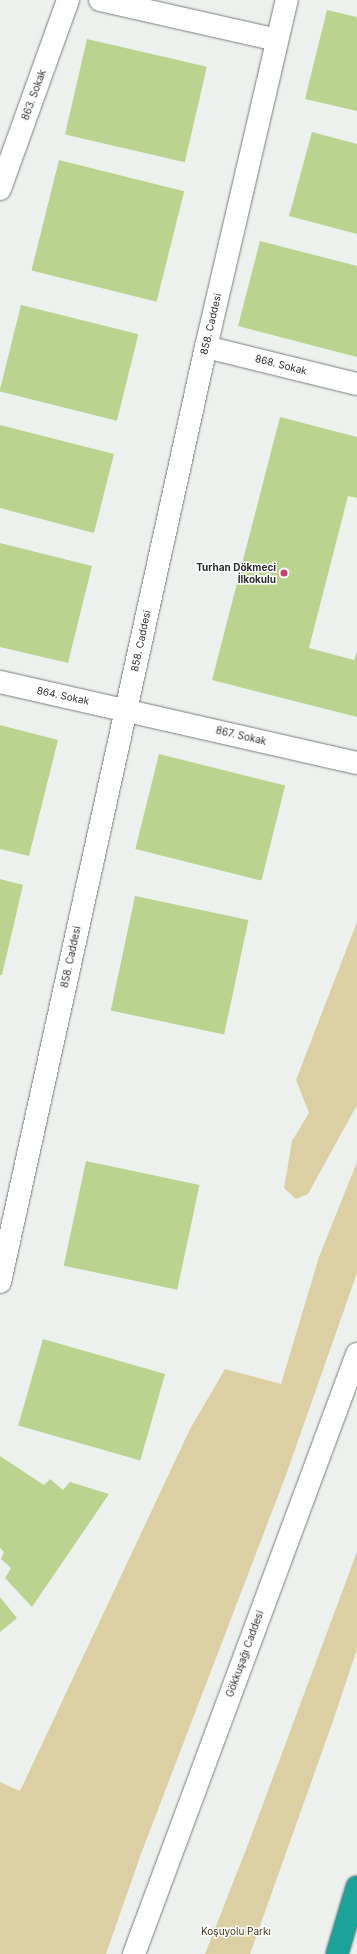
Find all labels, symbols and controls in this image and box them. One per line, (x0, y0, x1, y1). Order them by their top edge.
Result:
street label: 863. Sokak (19, 68, 49, 122)
street label: 858. Caddesi (198, 292, 224, 356)
street label: 868. Sokak (254, 353, 308, 377)
place label: Turhan Dökmeci İlkokulu (196, 561, 276, 584)
marker: Turhan Dökmeci İlkokulu (279, 568, 289, 578)
street label: 858. Caddesi (129, 609, 153, 673)
street label: 864. Sokak (36, 685, 90, 707)
street label: 867. Sokak (215, 724, 267, 748)
street label: 858. Caddesi (59, 925, 83, 989)
street label: Gökkuşağı Caddesi (224, 1609, 266, 1699)
park label: Koşuyolu Parkı (201, 1926, 271, 1938)

